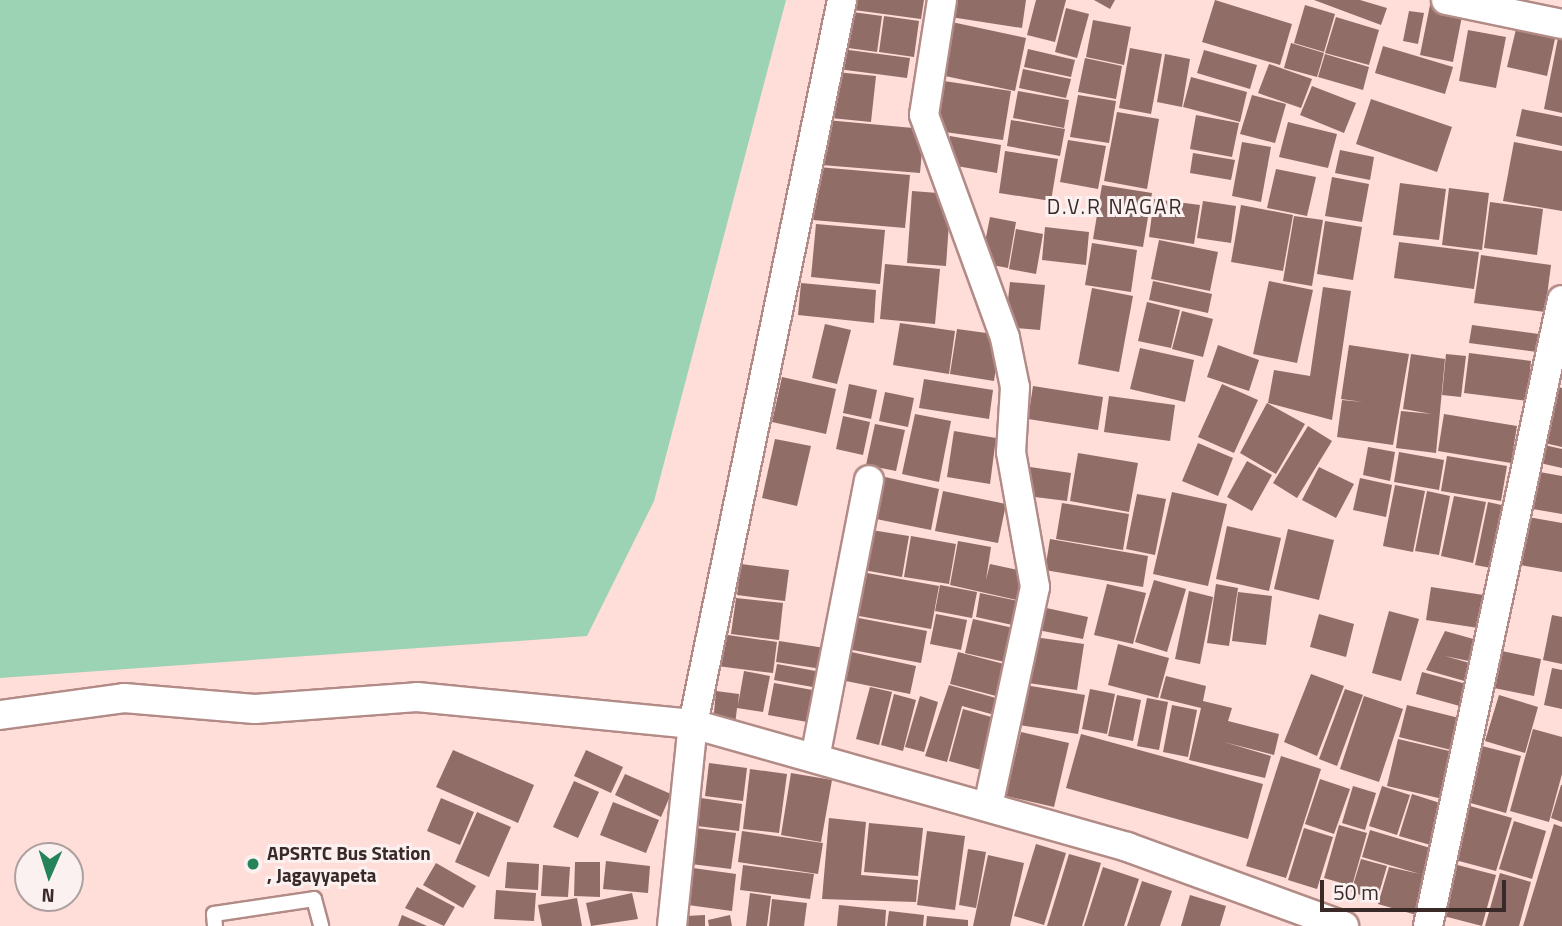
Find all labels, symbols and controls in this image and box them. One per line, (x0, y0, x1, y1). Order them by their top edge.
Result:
district label: D.V.R NAGAR (1048, 193, 1182, 219)
north arrow (14, 842, 84, 912)
place label: APSRTC Bus Station , Jagayyapeta (267, 842, 431, 886)
marker: APSRTC Bus Station , Jagayyapeta (245, 856, 261, 872)
scale bar (1324, 866, 1510, 910)
text: 50 m (1333, 876, 1379, 908)
text: N (41, 882, 55, 911)

